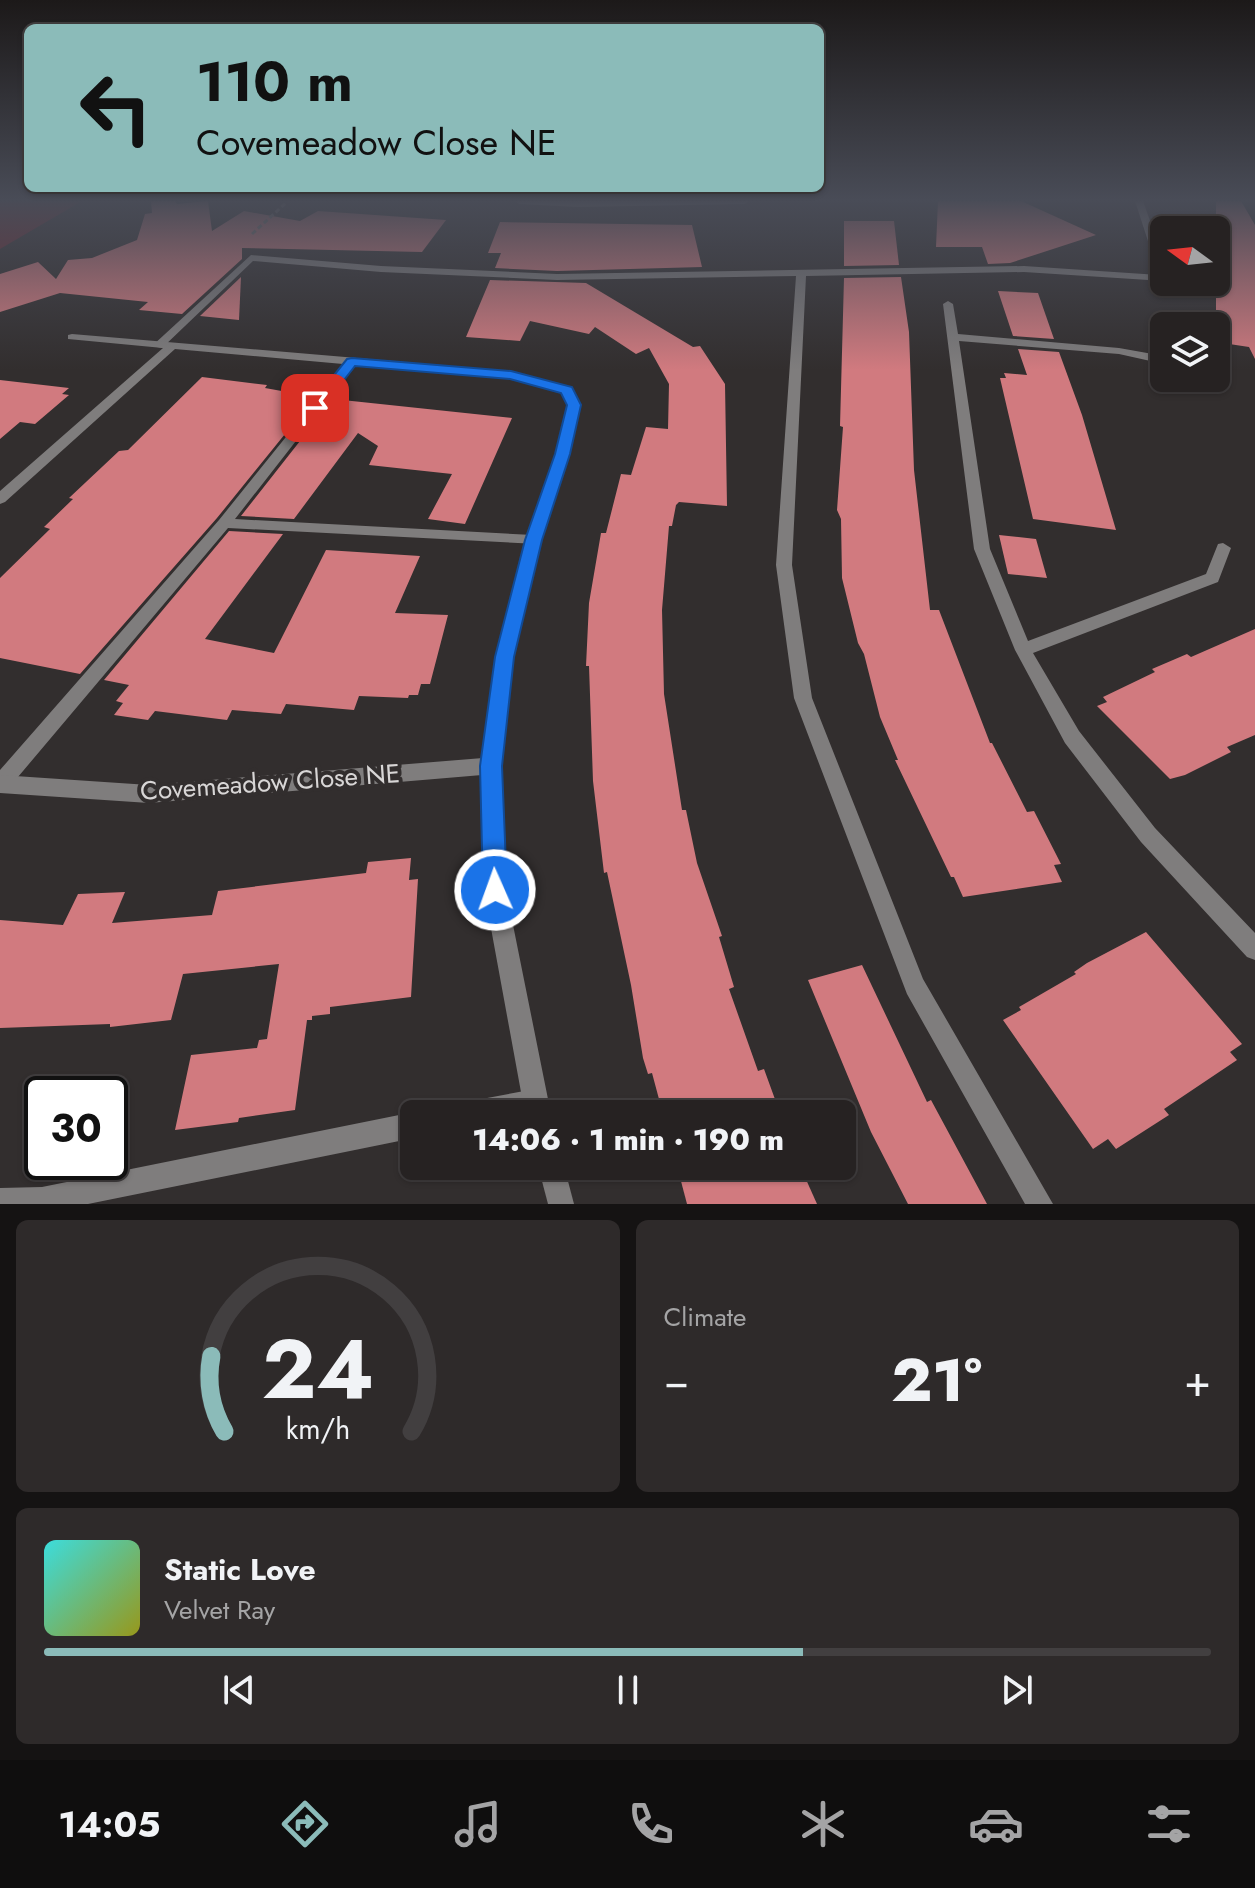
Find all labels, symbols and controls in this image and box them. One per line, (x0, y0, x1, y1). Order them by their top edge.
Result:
text: 110 m (196, 41, 353, 122)
icon: left (64, 56, 168, 160)
text: Covemeadow Close NE (196, 116, 557, 168)
north arrow (1150, 216, 1230, 296)
map controls (1150, 216, 1230, 392)
button: layers (1150, 312, 1230, 392)
pin (281, 374, 349, 442)
icon: arrive (293, 386, 337, 430)
street label: Covemeadow Close NE (139, 754, 401, 810)
position arrow (453, 848, 537, 932)
speed limit sign: 30 (24, 1076, 128, 1180)
text: 14:06 · 1 min · 190 m (472, 1118, 784, 1161)
text: Climate (664, 1298, 746, 1336)
text: 24 (261, 1309, 374, 1429)
text: 21° (891, 1337, 982, 1424)
text: − (664, 1349, 689, 1413)
text: + (1184, 1349, 1211, 1413)
text: km/h (285, 1408, 350, 1450)
text: Static Love (164, 1548, 316, 1591)
text: Velvet Ray (164, 1591, 275, 1629)
icon: previous (217, 1668, 261, 1712)
icon: pause (606, 1668, 650, 1712)
icon: next (995, 1668, 1039, 1712)
icon: directions (277, 1796, 333, 1852)
icon: music (450, 1796, 506, 1852)
icon: phone (623, 1796, 679, 1852)
icon: climate (795, 1796, 851, 1852)
icon: car (968, 1796, 1024, 1852)
icon: filters (1141, 1796, 1197, 1852)
text: 14:05 (58, 1798, 160, 1850)

